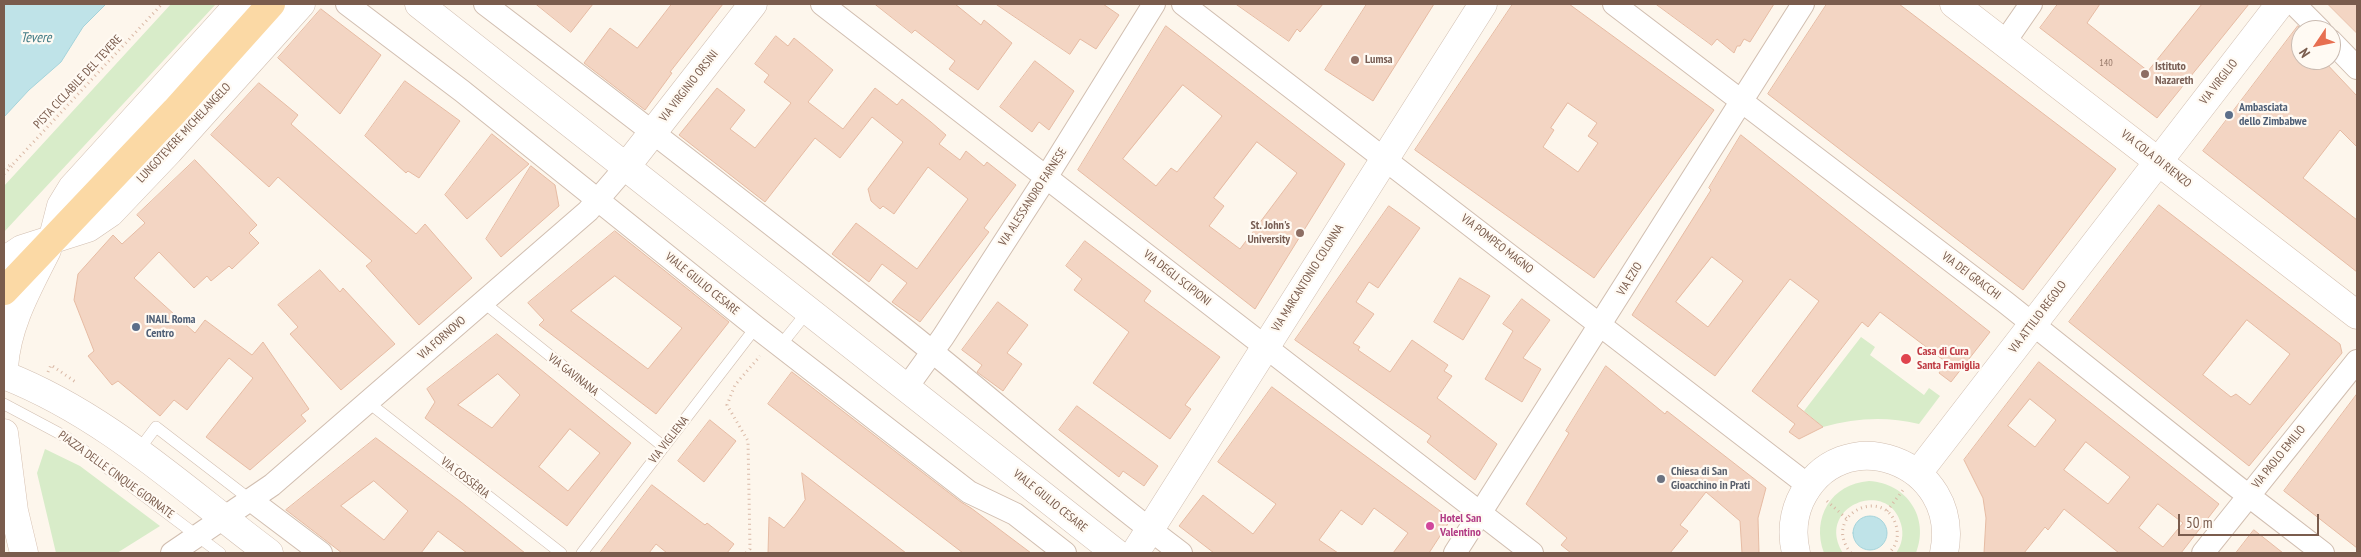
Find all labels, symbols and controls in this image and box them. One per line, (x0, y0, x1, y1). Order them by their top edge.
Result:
north arrow (2291, 20, 2341, 70)
water label: Tevere (20, 30, 52, 46)
street label: PISTA CICLABILE DEL TEVERE (31, 32, 125, 132)
text: N (2295, 45, 2314, 61)
street label: VIA VIRGINIO ORSINI (657, 47, 721, 125)
place label: Lumsa (1365, 53, 1393, 67)
marker: Lumsa (1349, 54, 1361, 66)
house number: 140 (2099, 57, 2113, 69)
street label: VIA VIRGILIO (2197, 57, 2241, 107)
place label: Istituto Nazareth (2155, 60, 2193, 88)
marker: Istituto Nazareth (2139, 68, 2151, 80)
street label: LUNGOTEVERE MICHELANGELO (134, 80, 234, 186)
place label: Ambasciata dello Zimbabwe (2239, 101, 2307, 129)
marker: Ambasciata dello Zimbabwe (2223, 109, 2235, 121)
street label: VIA COLA DI RIENZO (2118, 127, 2194, 191)
street label: VIA ALESSANDRO FARNESE (996, 145, 1070, 249)
street label: VIA POMPEO MAGNO (1458, 211, 1536, 277)
place label: St. John's University (1247, 219, 1290, 247)
street label: VIA MARCANTONIO COLONNA (1269, 222, 1347, 334)
marker: St. John's University (1294, 227, 1306, 239)
street label: VIA DEGLI SCIPIONI (1140, 247, 1214, 309)
street label: VIA DEI GRACCHI (1939, 249, 2003, 303)
street label: VIALE GIULIO CESARE (662, 250, 742, 318)
street label: VIA EZIO (1614, 260, 1646, 298)
street label: VIA ATTILIO REGOLO (2006, 278, 2070, 356)
place label: INAIL Roma Centro (146, 313, 196, 341)
street label: VIA FORNOVO (415, 313, 469, 363)
marker: INAIL Roma Centro (130, 321, 142, 333)
place label: Casa di Cura Santa Famiglia (1917, 345, 1980, 373)
street label: VIA GAVINANA (545, 351, 601, 399)
marker: Casa di Cura Santa Famiglia (1899, 352, 1913, 366)
street label: VIA VIGLIENA (646, 414, 692, 466)
street label: VIA PAOLO EMILIO (2249, 423, 2309, 491)
street label: PIAZZA DELLE CINQUE GIORNATE (55, 428, 177, 522)
street label: VIA COSSÈRIA (438, 454, 492, 502)
place label: Chiesa di San Gioacchino in Prati (1671, 465, 1750, 493)
street label: VIALE GIULIO CESARE (1010, 467, 1090, 535)
marker: Chiesa di San Gioacchino in Prati (1655, 473, 1667, 485)
scale bar (2181, 504, 2322, 536)
place label: Hotel San Valentino (1440, 512, 1481, 540)
text: 50 m (2186, 513, 2212, 532)
marker: Hotel San Valentino (1424, 520, 1436, 532)

